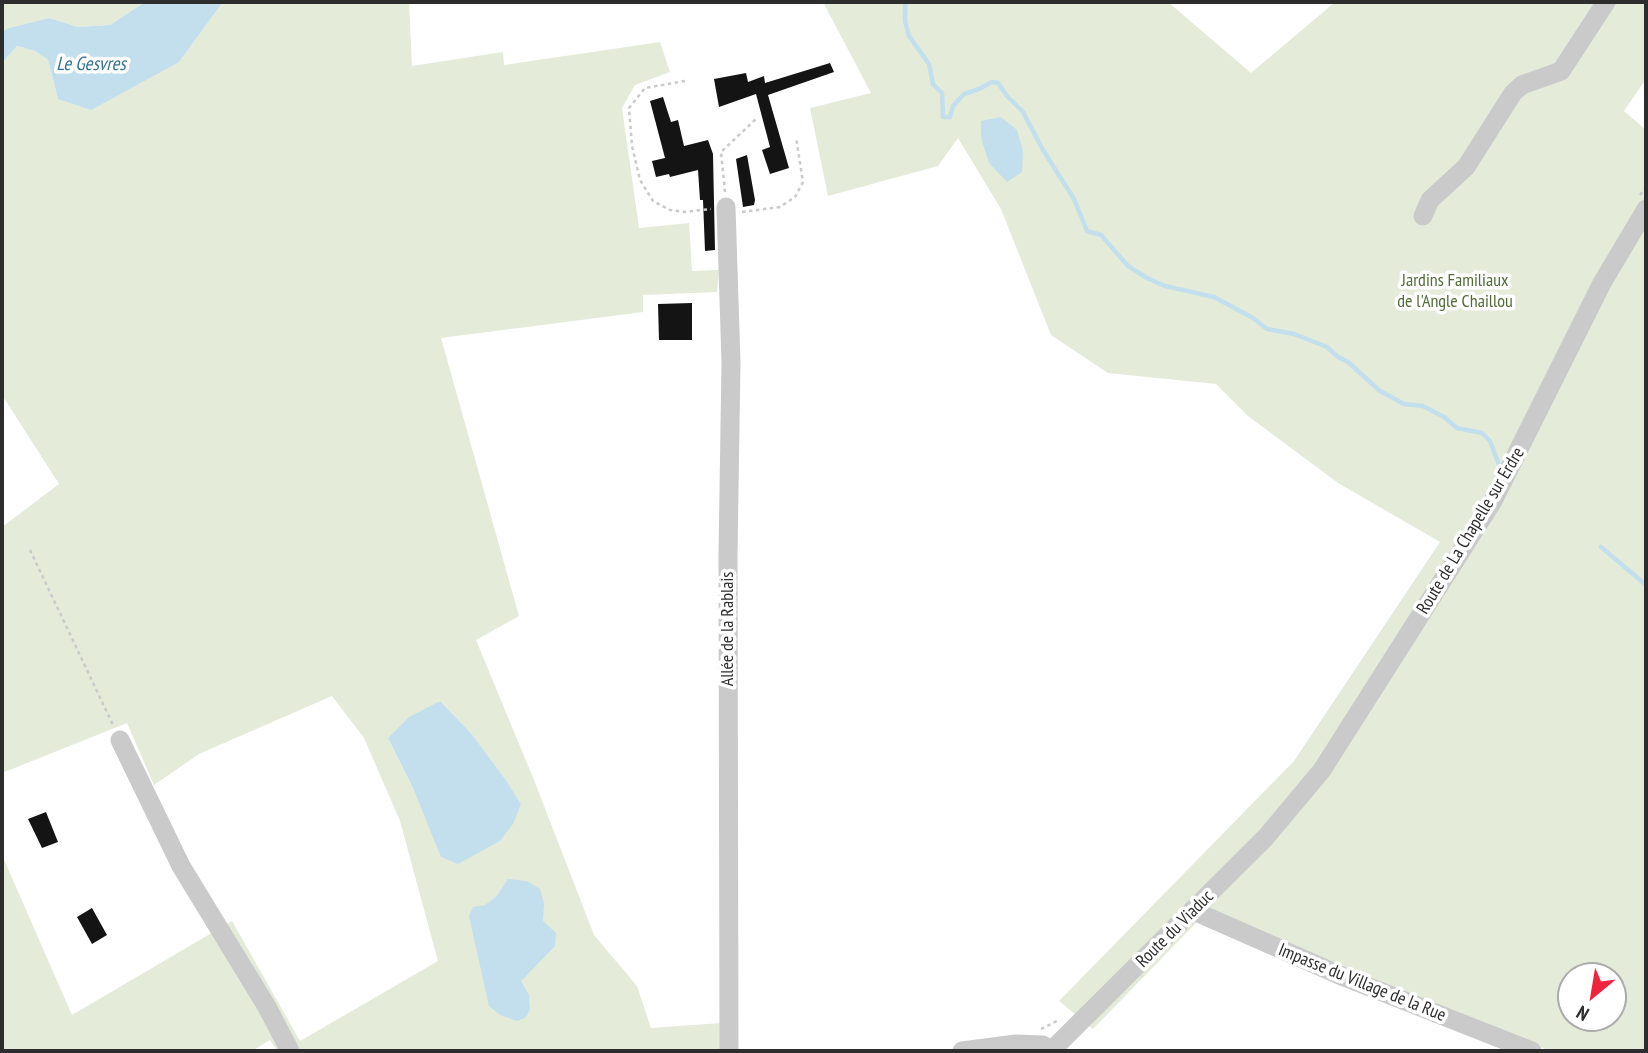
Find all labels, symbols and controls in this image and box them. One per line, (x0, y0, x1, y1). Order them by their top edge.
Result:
water label: Le Gesvres (56, 54, 126, 76)
park label: Jardins Familiaux de l'Angle Chaillou (1397, 270, 1513, 312)
street label: Route de La Chapelle sur Erdre (1413, 444, 1529, 618)
street label: Allée de la Rablais (717, 572, 739, 686)
street label: Route du Viaduc (1132, 886, 1218, 972)
street label: Impasse du Village de la Rue (1275, 940, 1449, 1026)
north arrow (1557, 962, 1627, 1032)
text: N (1572, 1000, 1593, 1026)

